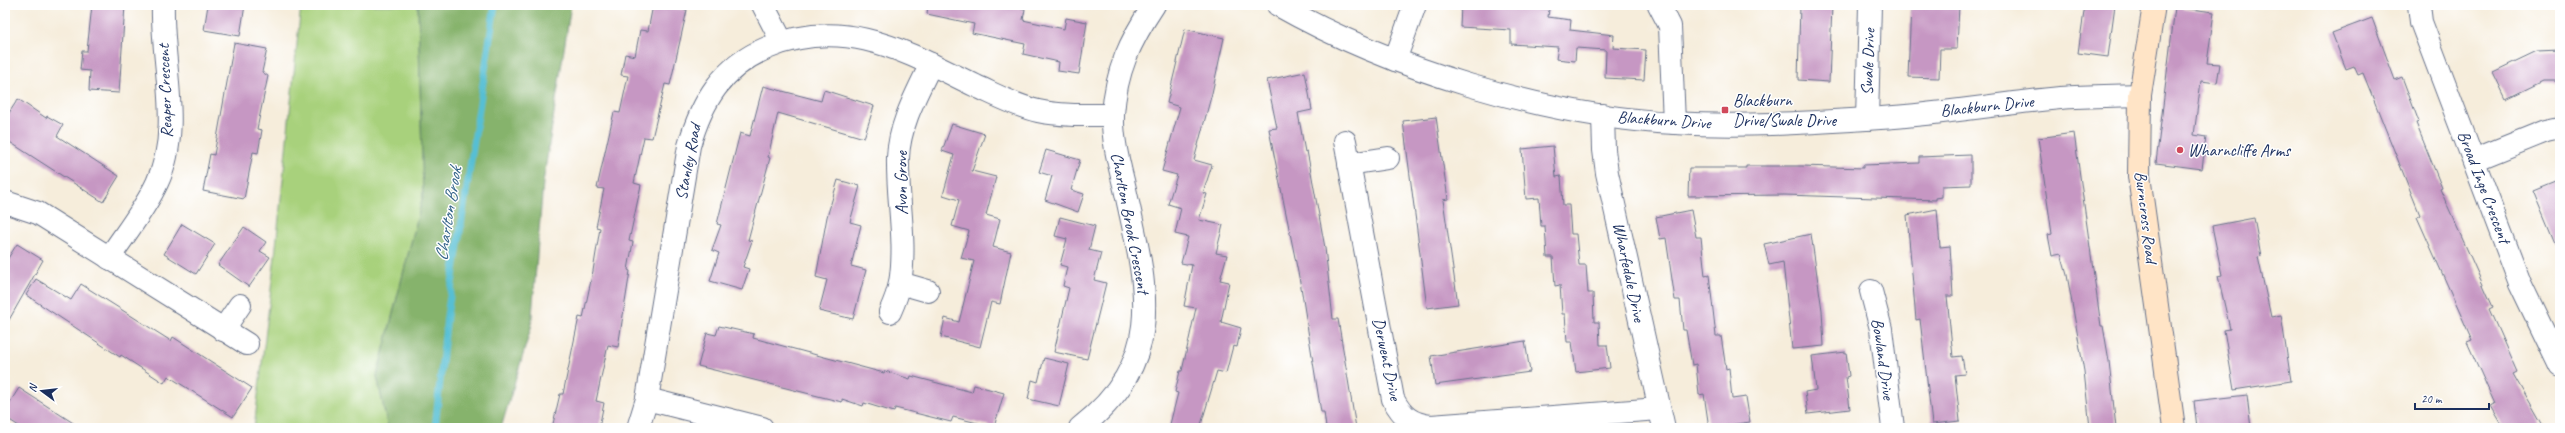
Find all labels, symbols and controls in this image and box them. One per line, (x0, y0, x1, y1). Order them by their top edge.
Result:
street label: Swale Drive (1856, 27, 1880, 96)
street label: Reaper Crescent (153, 41, 177, 138)
place label: Blackburn Drive/Swale Drive (1733, 90, 1837, 131)
street label: Blackburn Drive (1939, 91, 2036, 121)
marker: Blackburn Drive/Swale Drive (1720, 105, 1730, 115)
street label: Blackburn Drive (1617, 106, 1713, 134)
street label: Stanley Road (670, 119, 706, 202)
street label: Broad Inge Crescent (2453, 128, 2516, 249)
place label: Wharncliffe Arms (2188, 140, 2291, 161)
marker: Wharncliffe Arms (2175, 145, 2185, 155)
street label: Avon Grove (891, 150, 912, 215)
street label: Charlton Brook Crescent (1106, 151, 1154, 298)
water label: Charlton Brook (430, 162, 467, 262)
street label: Burncross Road (2130, 170, 2162, 266)
street label: Wharfedale Drive (1608, 220, 1650, 325)
street label: Derwent Drive (1368, 316, 1406, 404)
street label: Bowland Drive (1867, 317, 1899, 402)
north arrow (22, 371, 62, 411)
text: N (25, 381, 41, 394)
scale bar (2415, 385, 2489, 411)
text: 20 m (2421, 391, 2443, 407)

